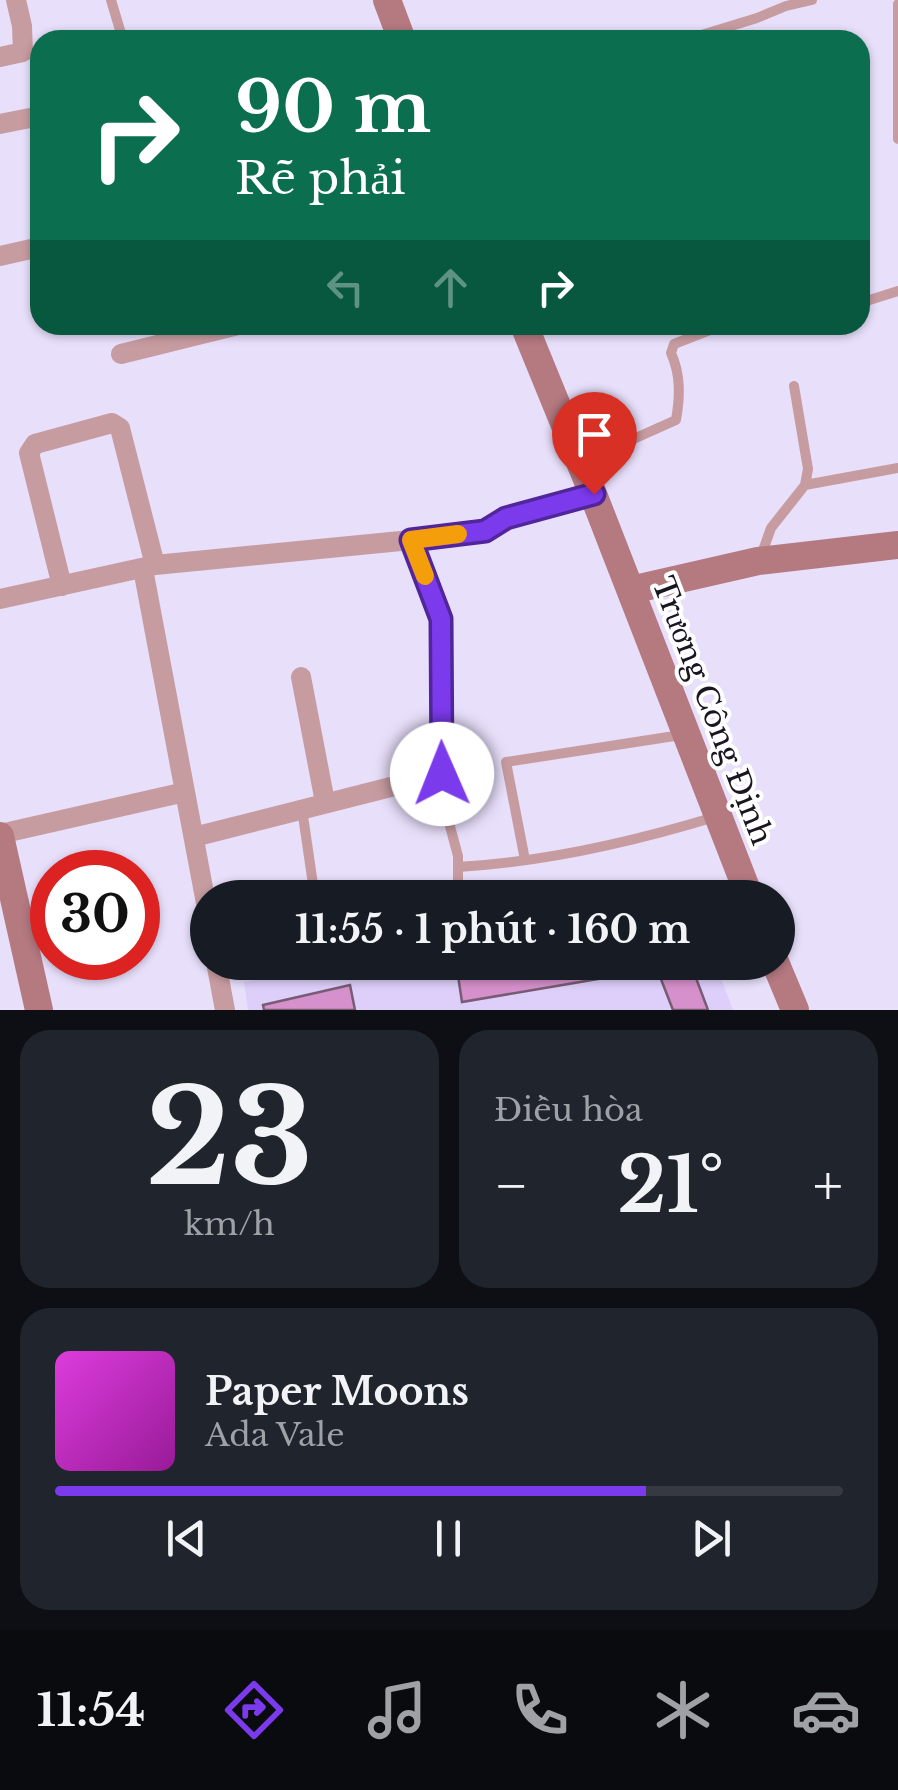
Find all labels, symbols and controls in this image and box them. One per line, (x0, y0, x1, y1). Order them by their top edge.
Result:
text: 90 m (235, 64, 431, 151)
icon: right (70, 70, 200, 200)
text: Rẽ phải (235, 150, 406, 206)
icon: left (318, 260, 373, 315)
icon: ahead (423, 260, 478, 315)
icon: right (528, 260, 583, 315)
pin (552, 392, 637, 495)
icon: arrive (567, 407, 622, 462)
street label: Trương Công Định (644, 572, 781, 850)
position arrow (390, 722, 494, 826)
speed limit sign: 30 (30, 850, 160, 980)
text: 11:55 · 1 phút · 160 m (295, 906, 690, 953)
text: 23 (146, 1058, 313, 1219)
text: Điều hòa (494, 1090, 643, 1130)
text: 21° (618, 1139, 724, 1232)
text: − (494, 1152, 529, 1220)
text: + (813, 1152, 843, 1220)
text: km/h (184, 1204, 275, 1244)
text: Paper Moons (205, 1368, 469, 1415)
text: Ada Vale (205, 1415, 345, 1455)
icon: previous (159, 1511, 214, 1566)
icon: pause (421, 1511, 476, 1566)
icon: next (684, 1511, 739, 1566)
icon: directions (219, 1675, 289, 1745)
icon: music (362, 1675, 432, 1745)
icon: phone (505, 1675, 575, 1745)
icon: climate (648, 1675, 718, 1745)
icon: car (791, 1675, 861, 1745)
text: 11:54 (37, 1682, 145, 1738)

